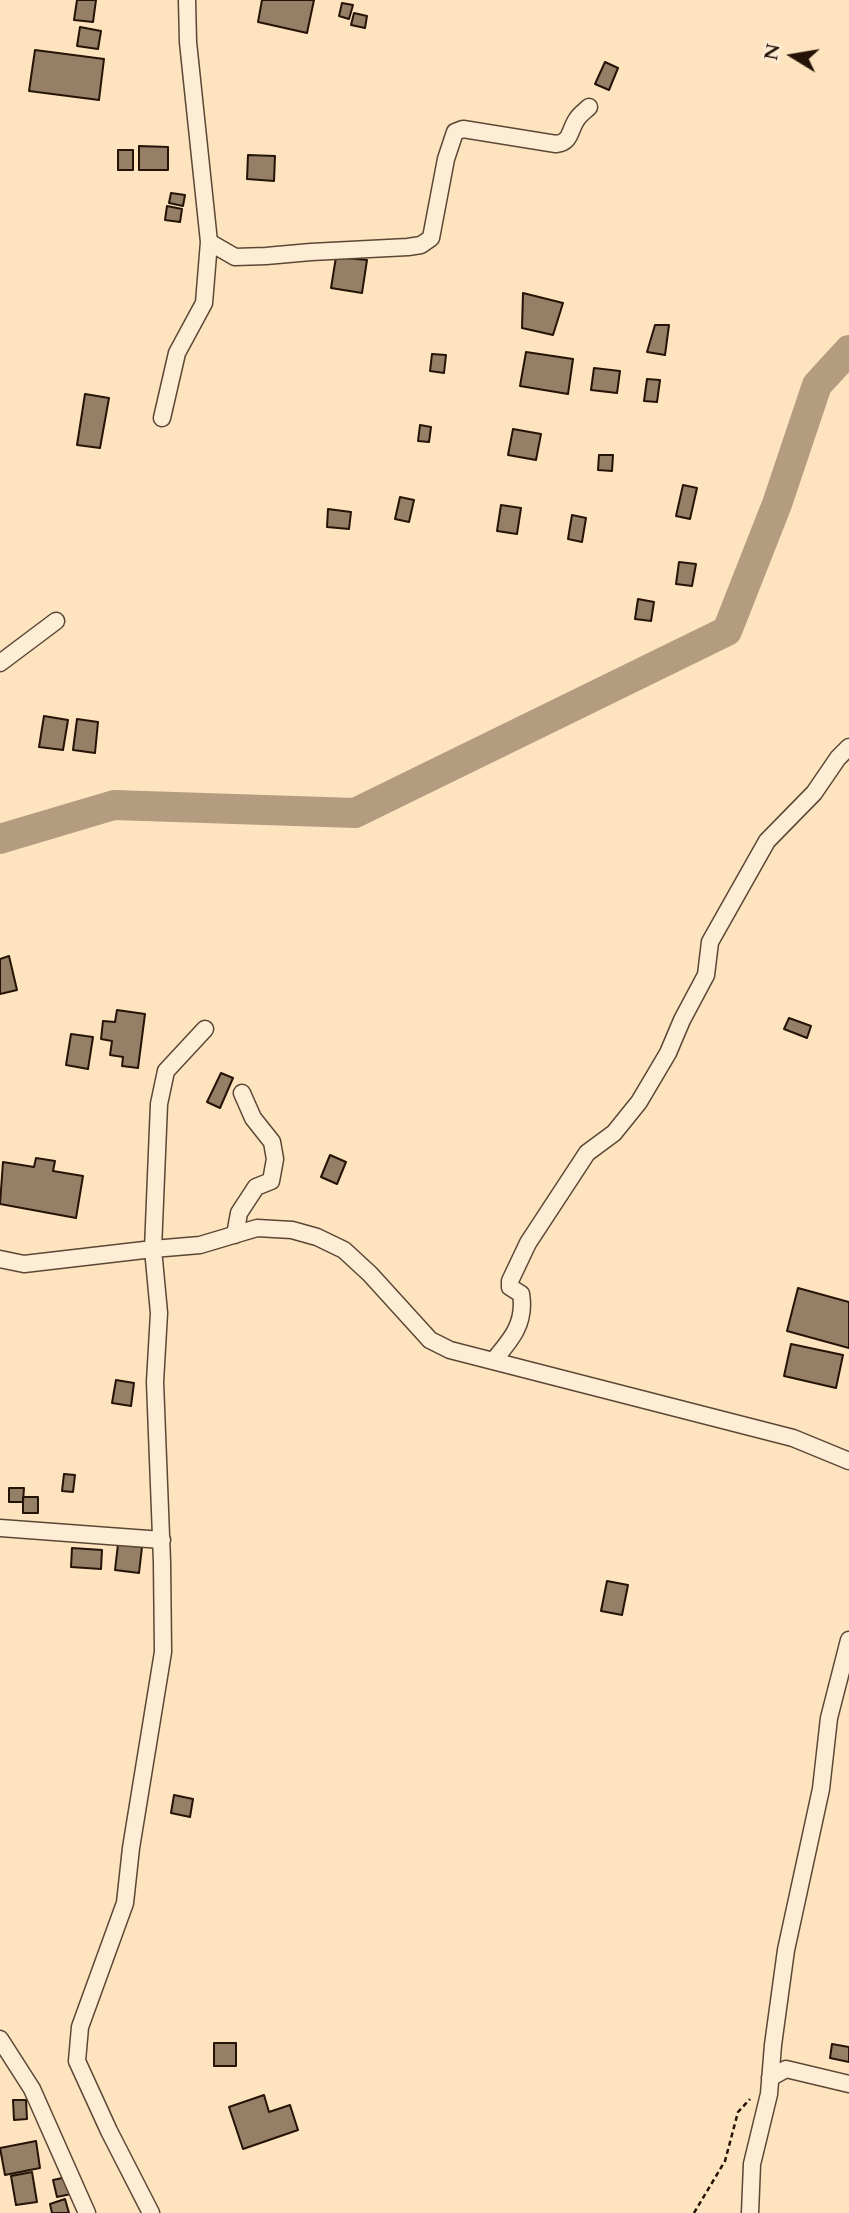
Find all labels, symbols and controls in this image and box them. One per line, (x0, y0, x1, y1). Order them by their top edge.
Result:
north arrow (758, 21, 828, 91)
text: N (758, 41, 787, 63)

